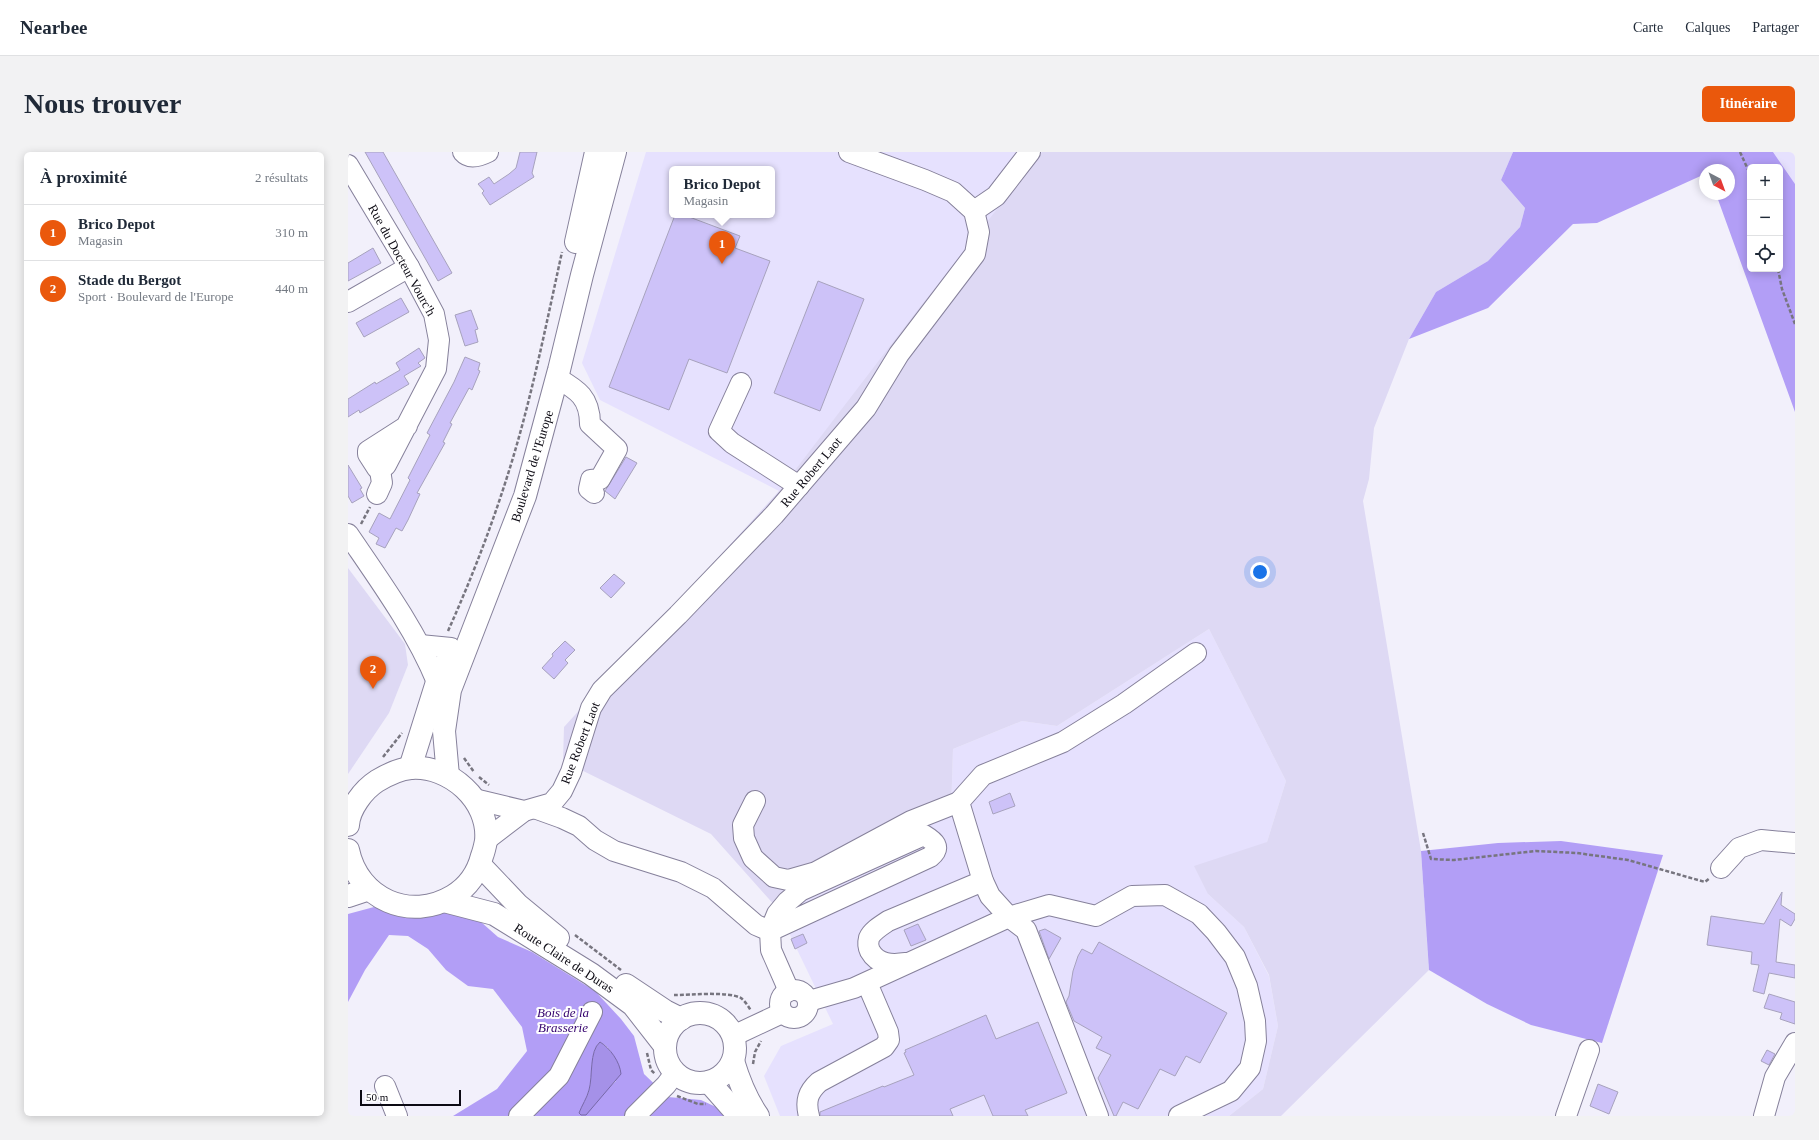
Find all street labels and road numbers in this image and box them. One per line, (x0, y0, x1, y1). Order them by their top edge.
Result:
street label: Rue du Docteur Vourc'h (365, 202, 439, 319)
street label: Boulevard de l'Europe (508, 408, 556, 524)
street label: Rue Robert Laot (777, 434, 845, 510)
street label: Rue Robert Laot (557, 700, 603, 786)
street label: Route Claire de Duras (511, 920, 617, 996)

